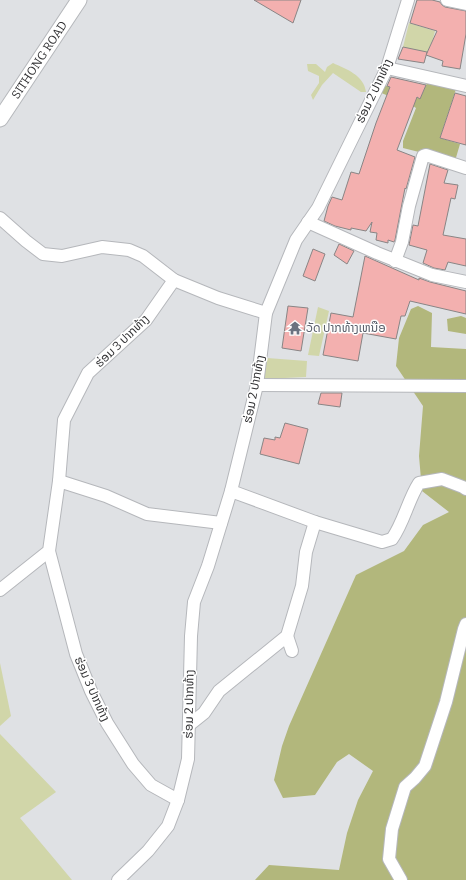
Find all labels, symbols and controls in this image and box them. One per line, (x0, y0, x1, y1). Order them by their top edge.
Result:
street label: SITHONG ROAD (8, 18, 70, 101)
street label: ຮ່ອມ 2 ປາກທ້າງ (353, 57, 395, 125)
street label: ຮ່ອມ 3 ປາກທ້າງ (92, 312, 152, 370)
temple icon: ວັດ ປາກທ້າງເຫນືອ (287, 320, 303, 336)
place label: ວັດ ປາກທ້າງເຫນືອ (306, 321, 386, 335)
street label: ຮ່ອມ 2 ປາກທ້າງ (241, 354, 267, 424)
street label: ຮ່ອມ 3 ປາກທ້າງ (71, 654, 113, 724)
street label: ຮ່ອມ 2 ປາກທ້າງ (181, 669, 197, 739)

